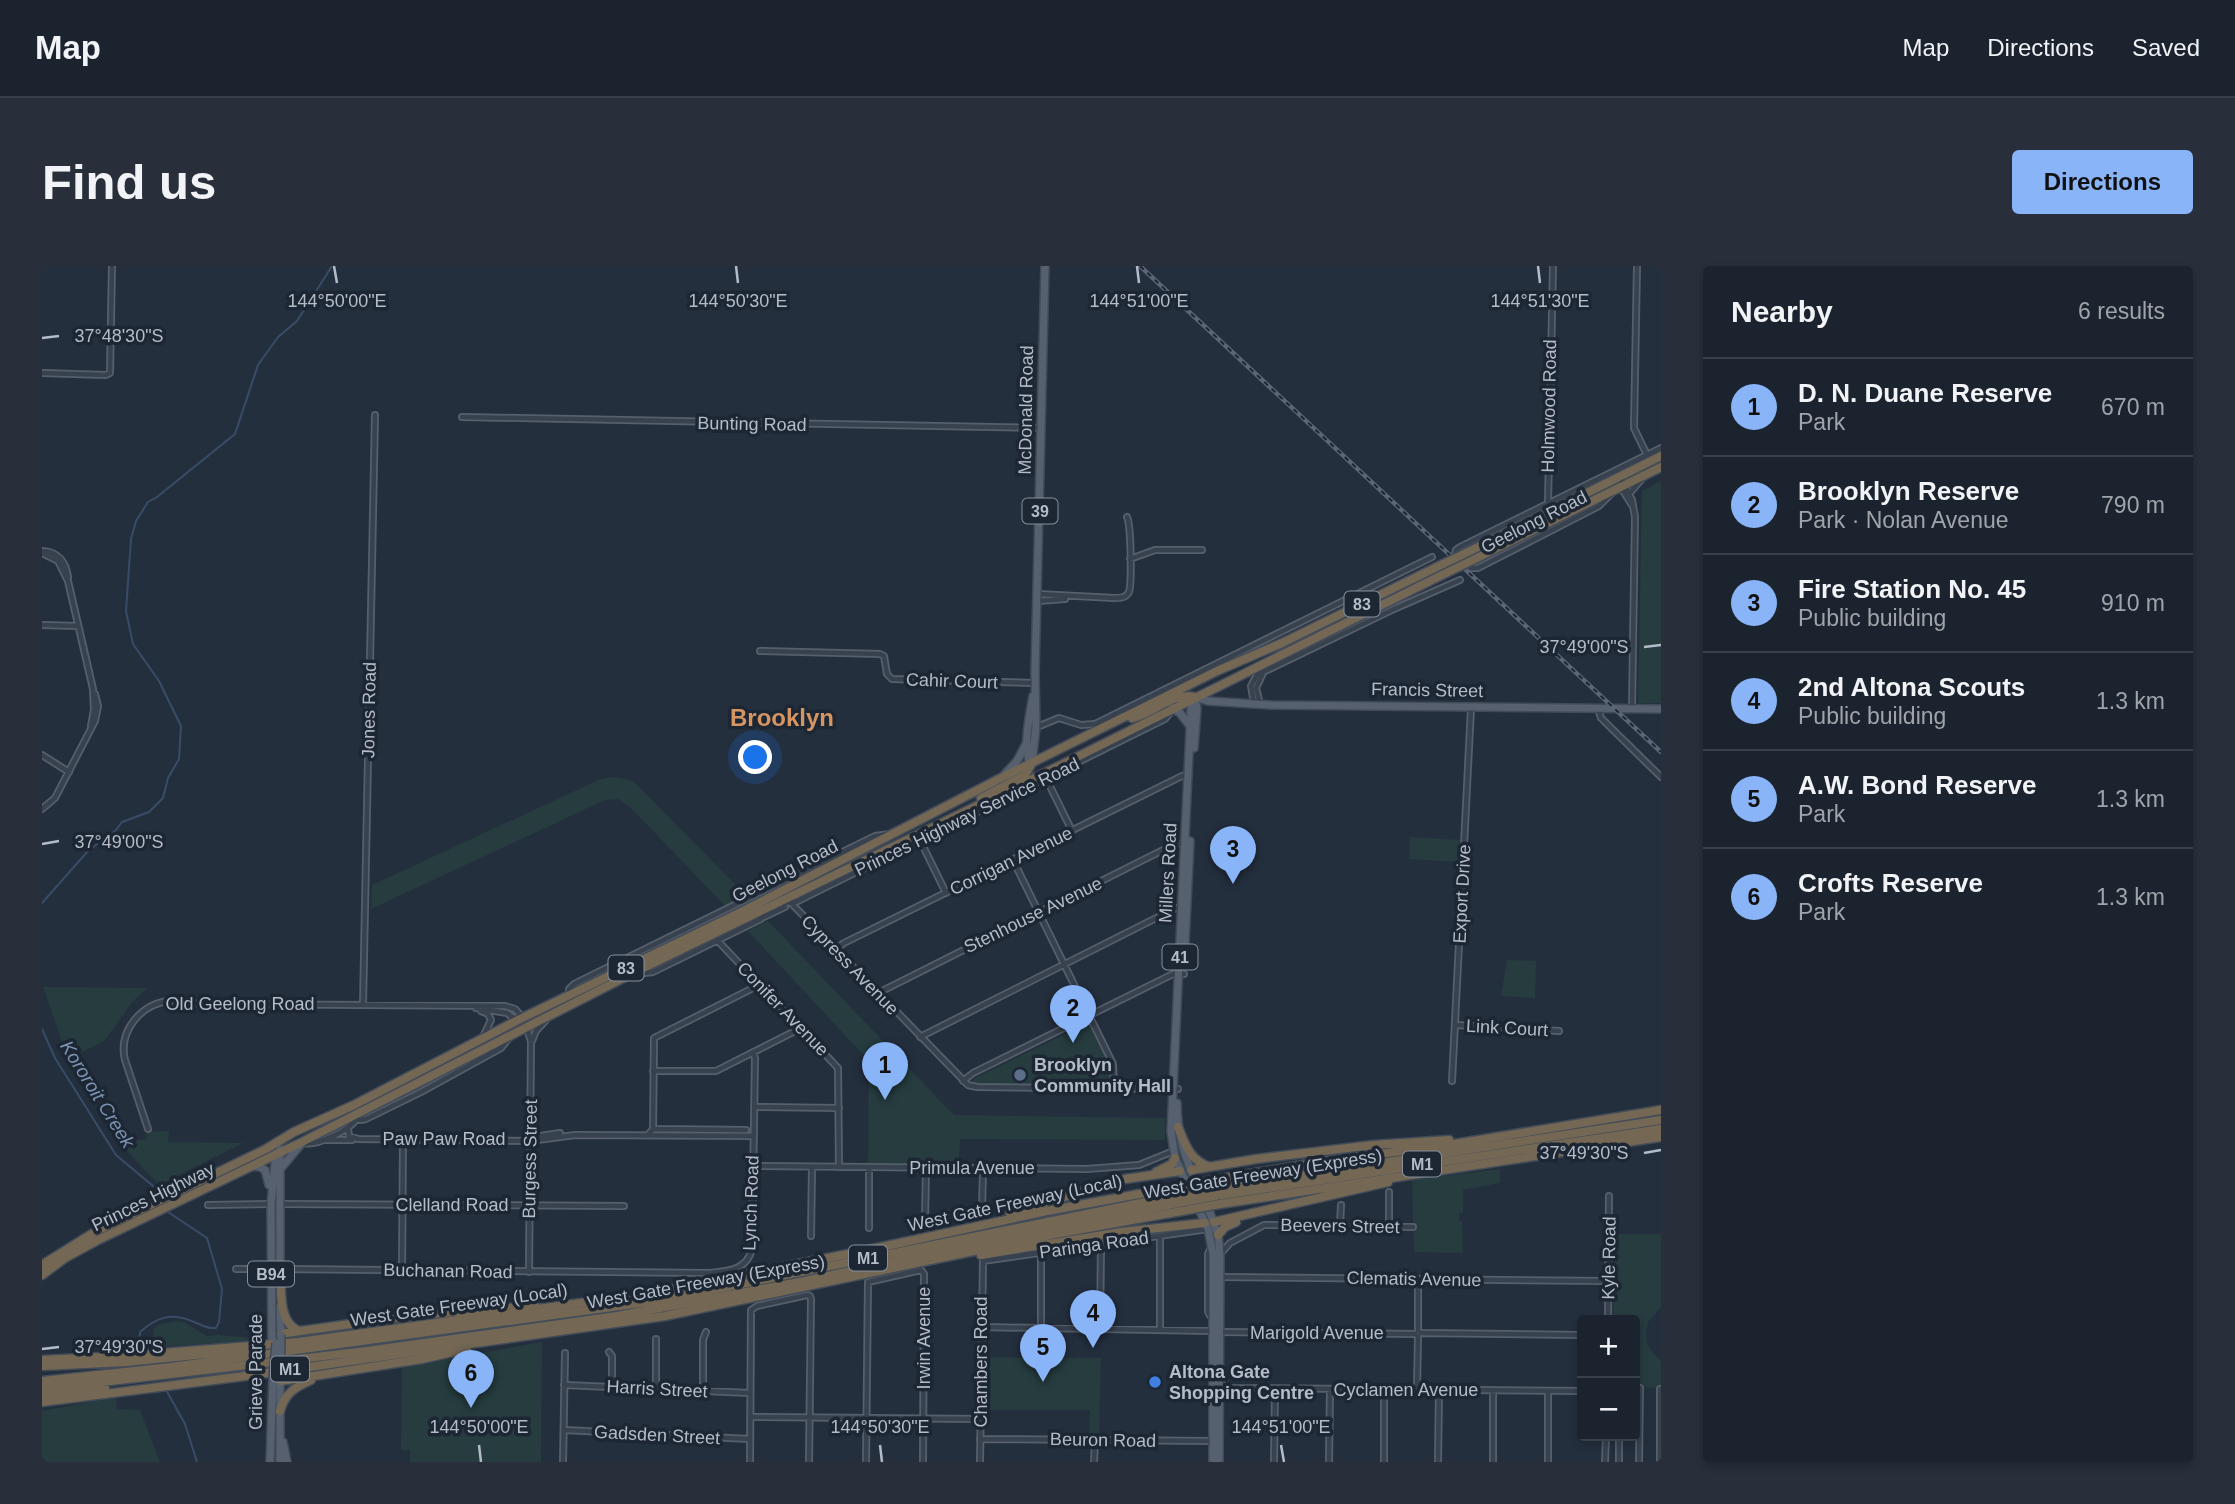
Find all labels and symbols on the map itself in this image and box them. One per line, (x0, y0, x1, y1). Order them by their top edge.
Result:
text: 144°50'00"E (287, 291, 387, 311)
text: 144°50'30"E (688, 291, 788, 311)
text: 144°51'00"E (1089, 291, 1189, 311)
text: 144°51'30"E (1490, 291, 1590, 311)
text: 37°48'30"S (74, 326, 164, 346)
street label: Holmwood Road (1538, 339, 1560, 473)
street label: McDonald Road (1015, 345, 1037, 475)
street label: Bunting Road (697, 413, 807, 435)
street label: Geelong Road (1478, 487, 1590, 557)
road number: 39 (1023, 498, 1058, 524)
road number: 83 (1344, 592, 1380, 616)
text: 37°49'00"S (1539, 637, 1629, 657)
street label: Jones Road (358, 662, 380, 758)
street label: Cahir Court (906, 669, 998, 693)
street label: Francis Street (1371, 679, 1483, 701)
district label: Brooklyn (730, 704, 834, 731)
your location (738, 740, 772, 774)
street label: Princes Highway Service Road (852, 754, 1082, 880)
street label: Corrigan Avenue (947, 823, 1075, 899)
street label: Millers Road (1155, 823, 1181, 923)
pin: 3 (1210, 826, 1256, 884)
text: 37°49'00"S (74, 832, 164, 852)
street label: Geelong Road (729, 836, 841, 906)
street label: Export Drive (1449, 844, 1475, 944)
street label: Stenhouse Avenue (961, 873, 1105, 957)
street label: Cypress Avenue (797, 911, 903, 1019)
road number: 41 (1162, 944, 1198, 970)
road number: 83 (608, 956, 644, 981)
street label: Conifer Avenue (733, 958, 833, 1060)
pin: 2 (1050, 985, 1096, 1043)
street label: Old Geelong Road (165, 994, 315, 1014)
street label: Link Court (1466, 1016, 1548, 1040)
water label: Kororoit Creek (56, 1037, 140, 1153)
pin: 1 (862, 1042, 908, 1100)
place label: Brooklyn Community Hall (1034, 1055, 1171, 1096)
marker: Brooklyn Community Hall (1012, 1067, 1028, 1083)
street label: Burgess Street (519, 1099, 541, 1219)
street label: Paw Paw Road (382, 1129, 506, 1149)
text: 37°49'30"S (1539, 1143, 1629, 1163)
street label: West Gate Freeway (Express) (1143, 1145, 1383, 1203)
road number: M1 (1403, 1151, 1441, 1176)
street label: Lynch Road (739, 1155, 763, 1251)
street label: Primula Avenue (909, 1158, 1035, 1178)
street label: Princes Highway (88, 1159, 218, 1235)
street label: West Gate Freeway (Local) (906, 1170, 1124, 1236)
street label: Clelland Road (395, 1195, 509, 1215)
street label: Beevers Street (1280, 1215, 1400, 1237)
street label: Kyle Road (1598, 1216, 1620, 1300)
street label: Paringa Road (1038, 1227, 1150, 1263)
road number: M1 (849, 1246, 887, 1270)
street label: West Gate Freeway (Express) (586, 1251, 826, 1313)
street label: Buchanan Road (383, 1260, 513, 1282)
road number: B94 (248, 1262, 294, 1286)
street label: Clematis Avenue (1346, 1268, 1482, 1290)
street label: West Gate Freeway (Local) (349, 1280, 569, 1330)
street label: Irwin Avenue (914, 1287, 934, 1389)
pin: 4 (1070, 1290, 1116, 1348)
street label: Chambers Road (971, 1296, 991, 1428)
street label: Grieve Parade (246, 1314, 266, 1430)
street label: Marigold Avenue (1250, 1323, 1384, 1343)
pin: 5 (1020, 1324, 1066, 1382)
text: 37°49'30"S (74, 1337, 164, 1357)
pin: 6 (448, 1350, 494, 1408)
road number: M1 (271, 1357, 309, 1382)
place label: Altona Gate Shopping Centre (1169, 1362, 1314, 1403)
marker: Altona Gate Shopping Centre (1147, 1374, 1163, 1390)
street label: Harris Street (606, 1376, 708, 1402)
street label: Cyclamen Avenue (1334, 1380, 1478, 1400)
text: 144°50'00"E (429, 1417, 529, 1437)
text: 144°50'30"E (830, 1417, 930, 1437)
text: 144°51'00"E (1231, 1417, 1331, 1437)
street label: Gadsden Street (594, 1422, 720, 1448)
street label: Beuron Road (1050, 1429, 1156, 1451)

